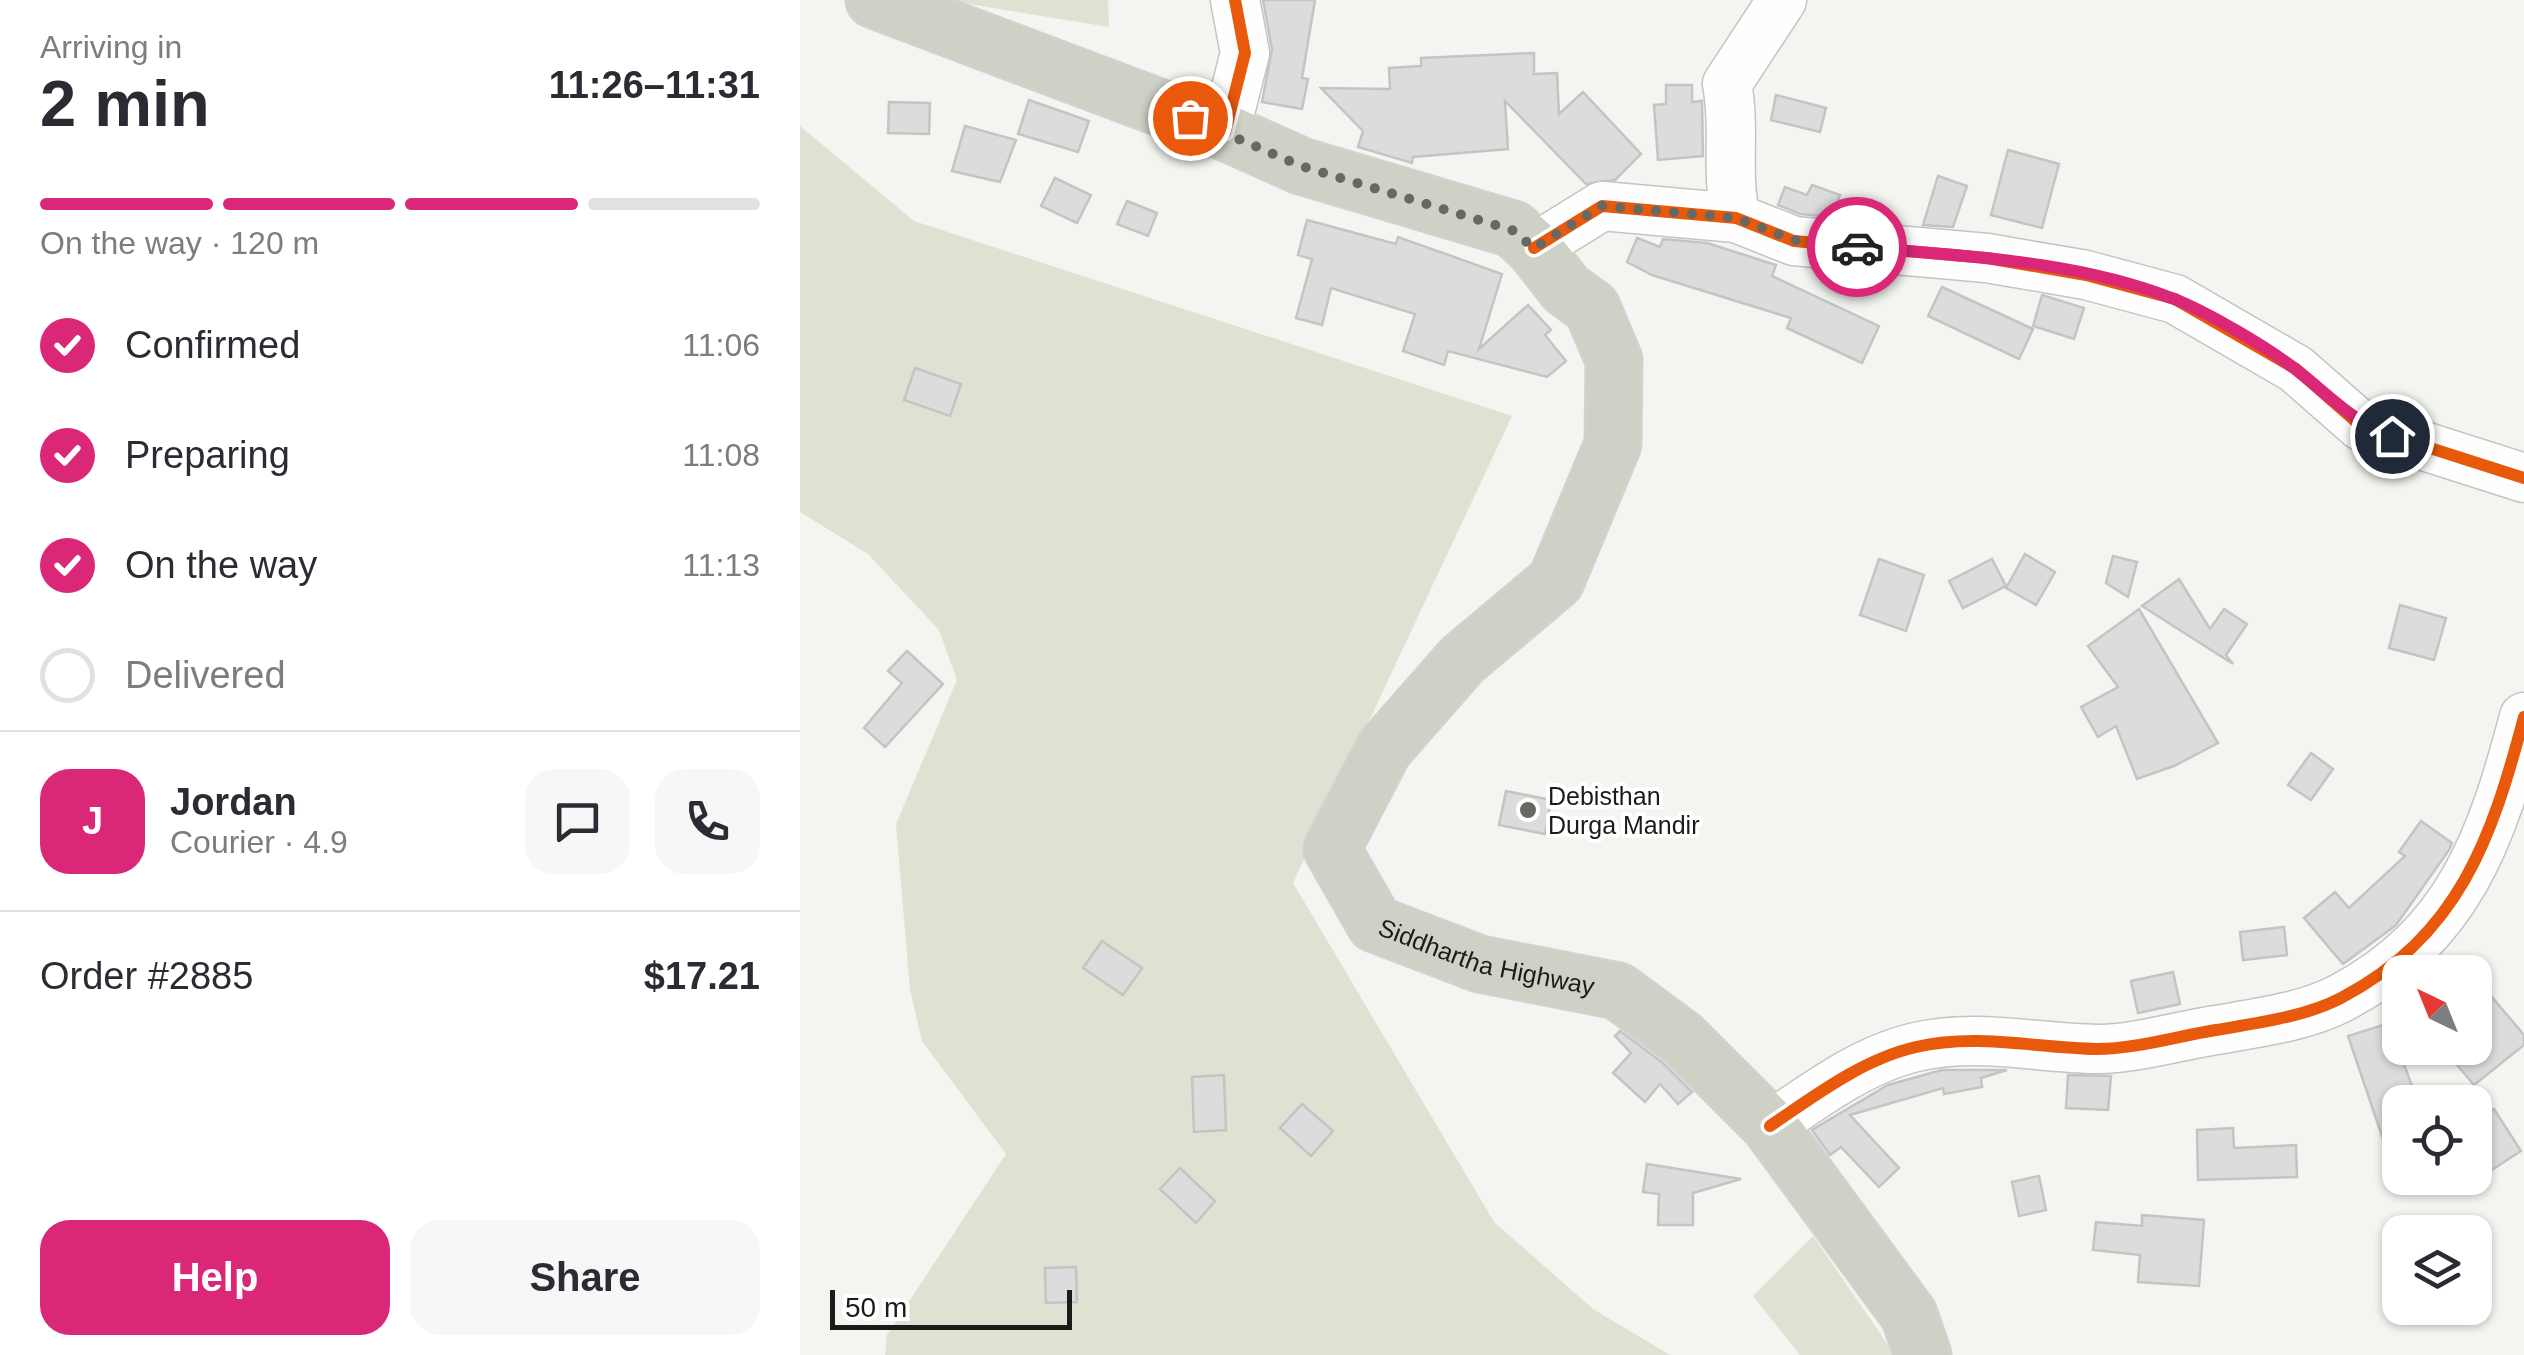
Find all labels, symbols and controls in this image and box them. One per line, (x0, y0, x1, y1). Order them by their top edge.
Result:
text: Arriving in (40, 29, 182, 65)
text: 11:26–11:31 (549, 64, 760, 106)
text: 2 min (40, 67, 210, 140)
pin (1148, 76, 1233, 161)
icon: bag (1163, 91, 1218, 146)
courier (1807, 197, 1907, 297)
icon: car (1830, 220, 1885, 275)
text: On the way · 120 m (40, 225, 319, 261)
icon: check (40, 318, 95, 373)
text: Confirmed (125, 324, 300, 366)
text: 11:06 (682, 327, 760, 363)
pin (2350, 394, 2435, 479)
icon: home (2365, 409, 2420, 464)
icon: check (40, 428, 95, 483)
text: Preparing (125, 434, 290, 476)
text: 11:08 (682, 437, 760, 473)
icon: check (40, 538, 95, 593)
text: On the way (125, 544, 317, 586)
text: 11:13 (682, 547, 760, 583)
text: Delivered (125, 654, 286, 696)
button: chat (525, 769, 630, 874)
button: phone (655, 769, 760, 874)
text: Jordan (170, 781, 297, 823)
place label: Debisthan Durga Mandir (1548, 782, 1699, 839)
marker: Debisthan Durga Mandir (1517, 799, 1539, 821)
text: J (82, 800, 103, 842)
text: Courier · 4.9 (170, 824, 348, 860)
street label: Siddhartha Highway (1375, 913, 1597, 1000)
text: Order #2885 (40, 955, 253, 997)
text: $17.21 (644, 955, 760, 997)
north arrow (2382, 955, 2492, 1065)
map controls (2382, 955, 2492, 1325)
button: locate (2382, 1085, 2492, 1195)
button: layers (2382, 1215, 2492, 1325)
button: Help (40, 1220, 390, 1335)
button: Share (410, 1220, 760, 1335)
scale bar (830, 1285, 1072, 1330)
text: 50 m (845, 1292, 907, 1323)

